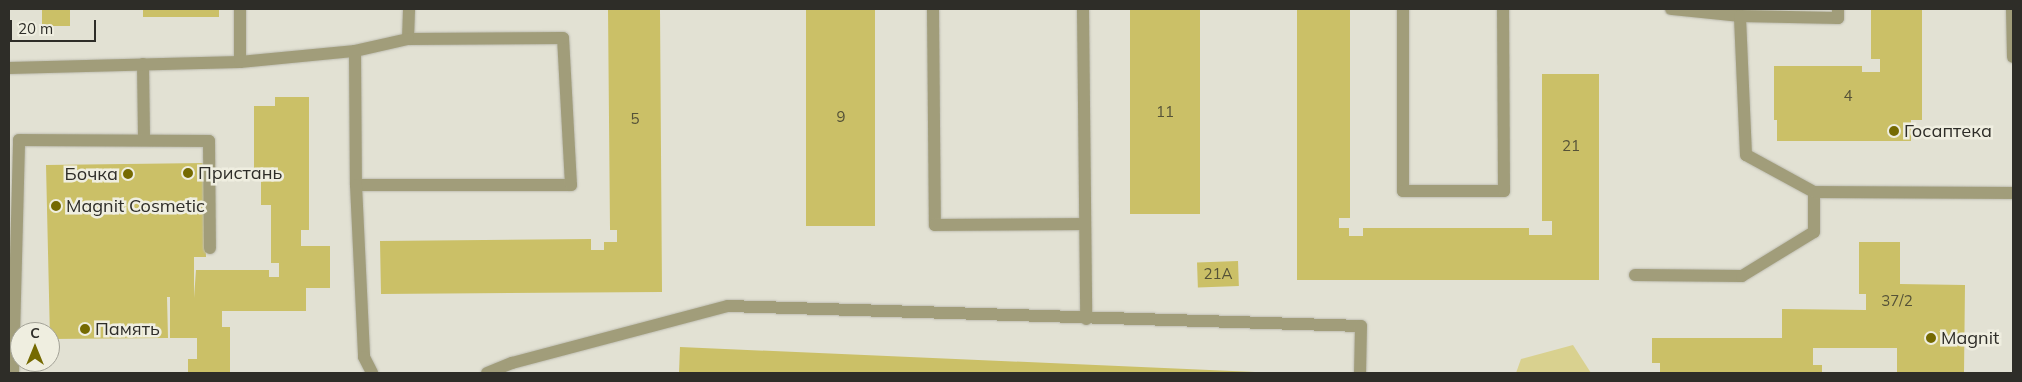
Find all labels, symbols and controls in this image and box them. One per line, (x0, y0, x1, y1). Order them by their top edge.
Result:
scale bar (12, 10, 99, 42)
text: 20 m (18, 19, 53, 38)
house number: 4 (1844, 87, 1852, 105)
house number: 11 (1156, 103, 1174, 121)
house number: 9 (837, 108, 845, 126)
house number: 5 (631, 110, 639, 128)
place label: Госаптека (1904, 120, 1992, 142)
marker: Госаптека (1888, 125, 1900, 137)
house number: 21 (1562, 137, 1580, 155)
place label: Пристань (198, 162, 282, 184)
place label: Бочка (65, 163, 118, 185)
marker: Пристань (182, 167, 194, 179)
marker: Бочка (122, 168, 134, 180)
place label: Magnit Cosmetic (66, 195, 205, 217)
marker: Magnit Cosmetic (50, 200, 62, 212)
house number: 21А (1203, 265, 1233, 283)
house number: 37/2 (1881, 292, 1913, 310)
place label: Память (95, 318, 160, 340)
north arrow (10, 322, 60, 372)
marker: Память (79, 323, 91, 335)
text: С (30, 324, 40, 342)
place label: Magnit (1941, 327, 1999, 349)
marker: Magnit (1925, 332, 1937, 344)

